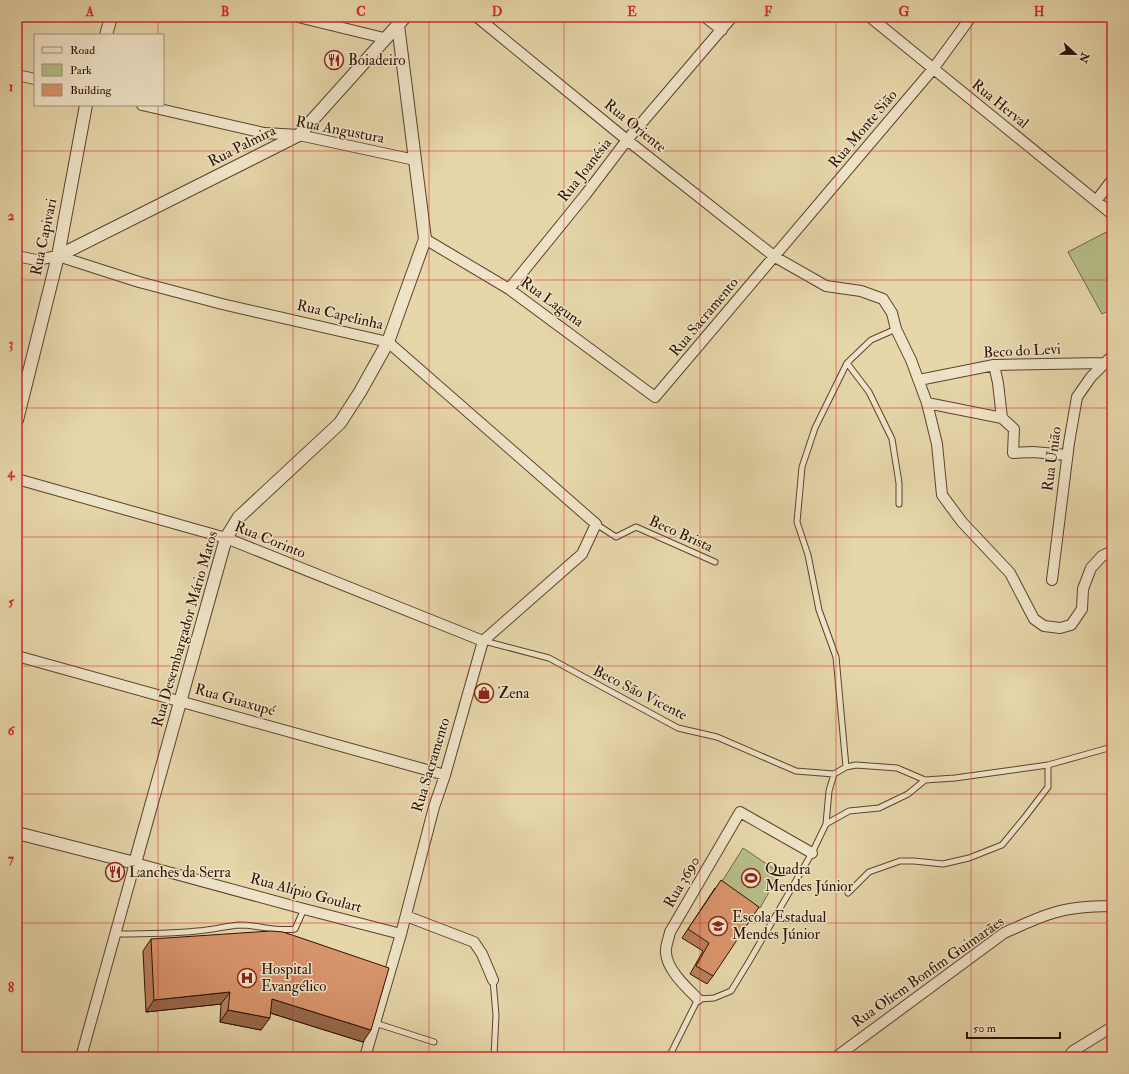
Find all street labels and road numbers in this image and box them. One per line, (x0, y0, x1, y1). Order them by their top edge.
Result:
street label: Rua Herval (968, 75, 1033, 133)
street label: Rua Monte Sião (825, 86, 901, 172)
street label: Rua Oriente (600, 95, 670, 157)
street label: Rua Angustura (294, 112, 387, 148)
street label: Rua Palmira (205, 120, 280, 171)
street label: Rua Joanésia (554, 133, 617, 206)
street label: Rua Capivari (27, 197, 62, 278)
street label: Rua Laguna (517, 273, 588, 332)
street label: Rua Sacramento (665, 274, 743, 360)
street label: Rua Capelinha (295, 296, 386, 335)
street label: Beco do Levi (983, 339, 1061, 363)
street label: Rua União (1038, 425, 1066, 493)
street label: Beco Brista (646, 511, 717, 557)
street label: Rua Corinto (232, 517, 308, 563)
street label: Rua Desembargador Mário Matos (148, 529, 222, 729)
street label: Beco São Vicente (590, 661, 690, 725)
street label: Rua Guaxupé (192, 680, 278, 722)
street label: Rua Sacramento (408, 716, 454, 814)
street label: Rua 3690 (660, 853, 704, 911)
street label: Rua Alípio Goulart (248, 869, 364, 918)
street label: Rua Oliem Bonfim Guimarães (848, 912, 1008, 1032)

